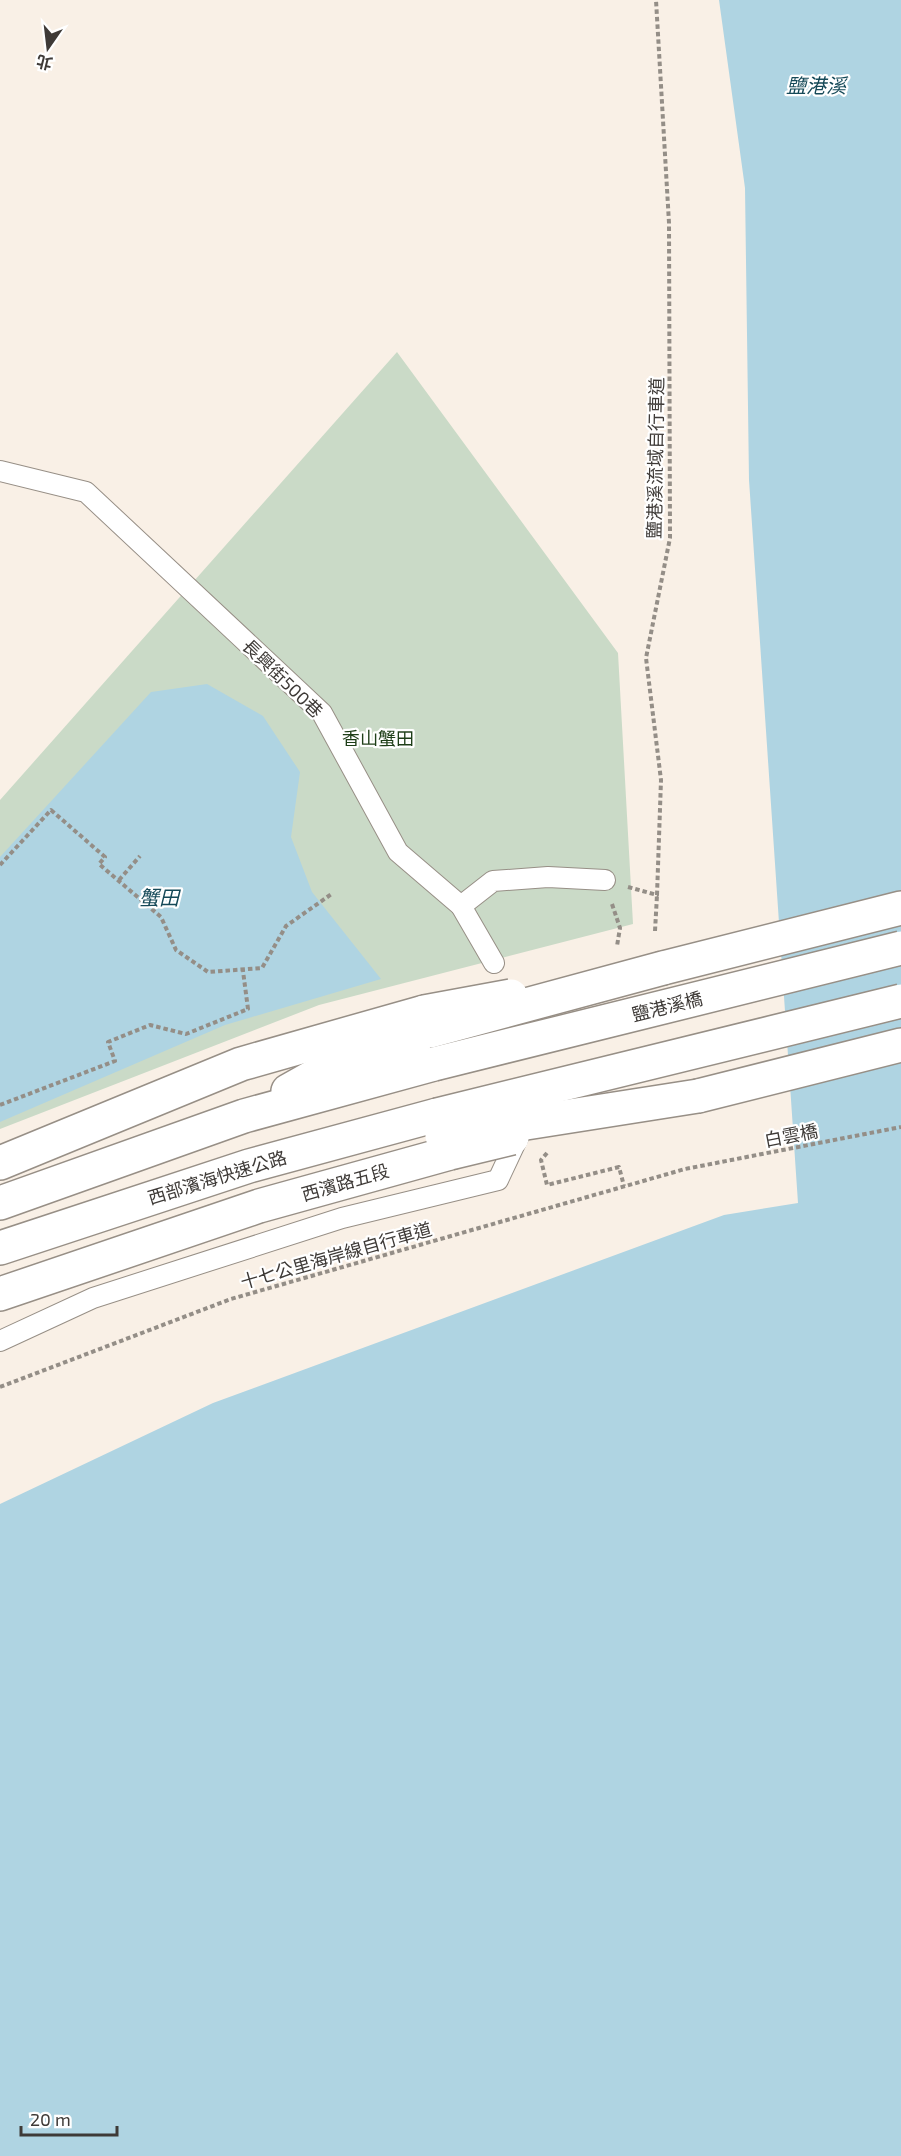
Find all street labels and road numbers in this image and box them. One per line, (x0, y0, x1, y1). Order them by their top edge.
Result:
street label: 鹽港溪流域自行車道 (643, 377, 667, 539)
street label: 長興街500巷 (238, 634, 328, 722)
street label: 鹽港溪橋 (629, 987, 705, 1025)
street label: 白雲橋 (762, 1119, 820, 1151)
street label: 西部濱海快速公路 (145, 1145, 289, 1209)
street label: 西濱路五段 (299, 1159, 391, 1205)
street label: 十七公里海岸線自行車道 (238, 1217, 434, 1293)

